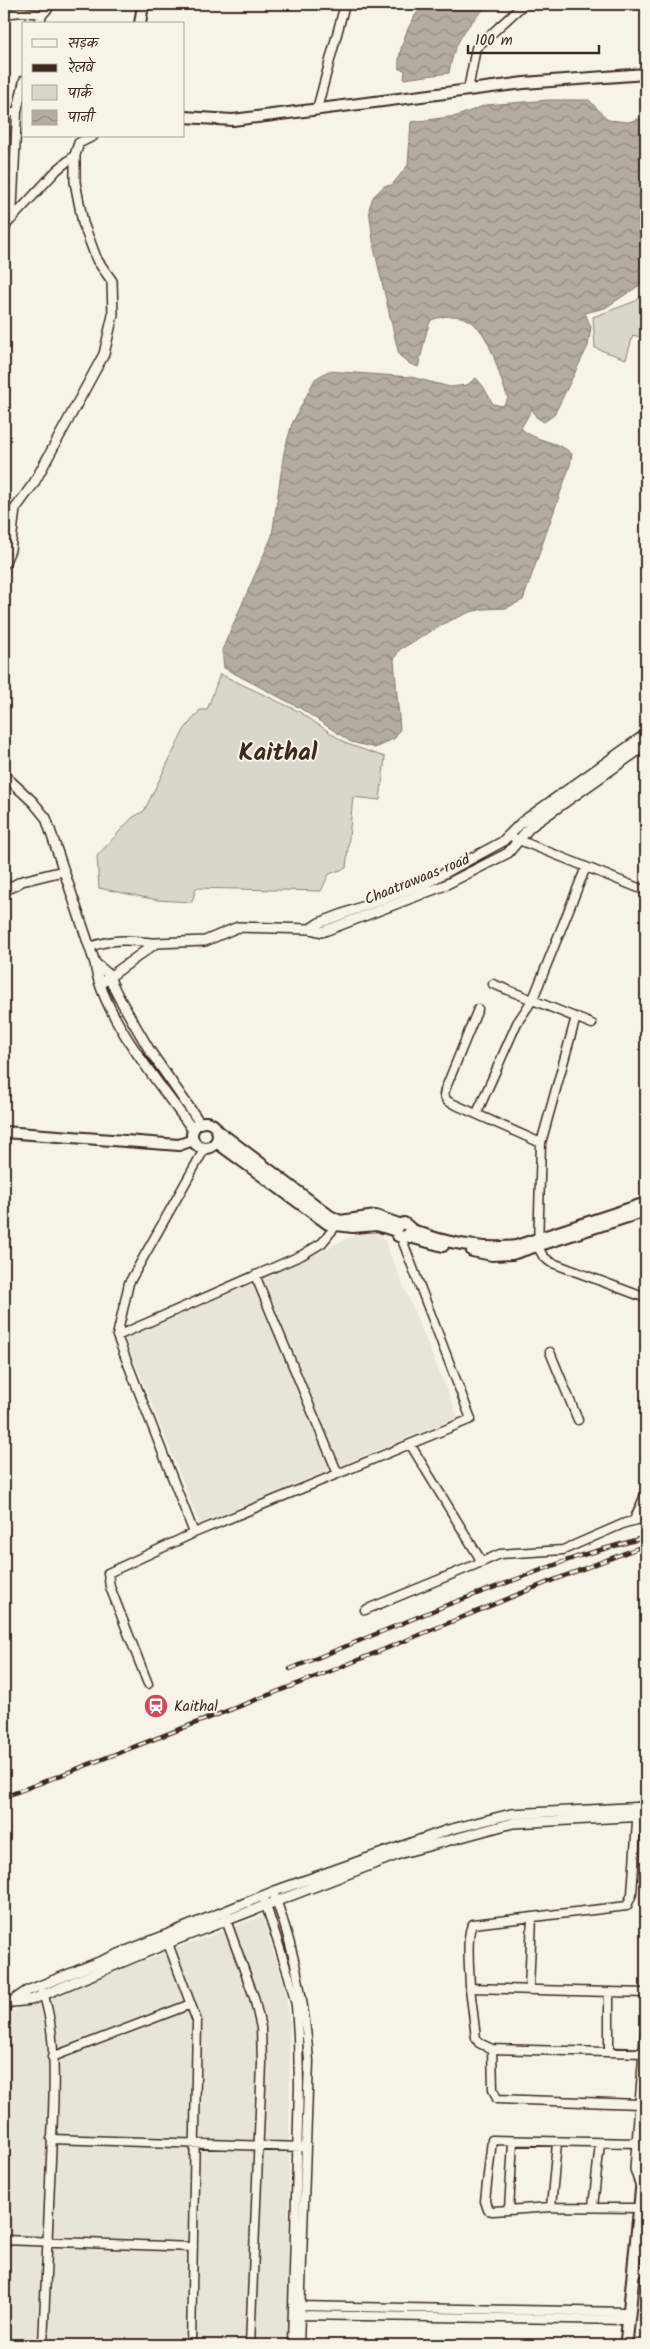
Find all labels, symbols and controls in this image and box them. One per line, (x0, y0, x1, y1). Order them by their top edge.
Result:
legend (22, 22, 185, 138)
scale bar (468, 22, 599, 54)
text: 100 m (475, 29, 513, 53)
text: सड़क (68, 32, 100, 56)
text: रेलवे (68, 56, 96, 80)
text: पार्क (67, 82, 94, 106)
text: पानी (67, 106, 97, 130)
district label: Kaithal (238, 733, 318, 773)
street label: Chaatrawaas road (361, 848, 474, 912)
station icon: Kaithal (143, 1693, 169, 1719)
place label: Kaithal (174, 1695, 218, 1719)

